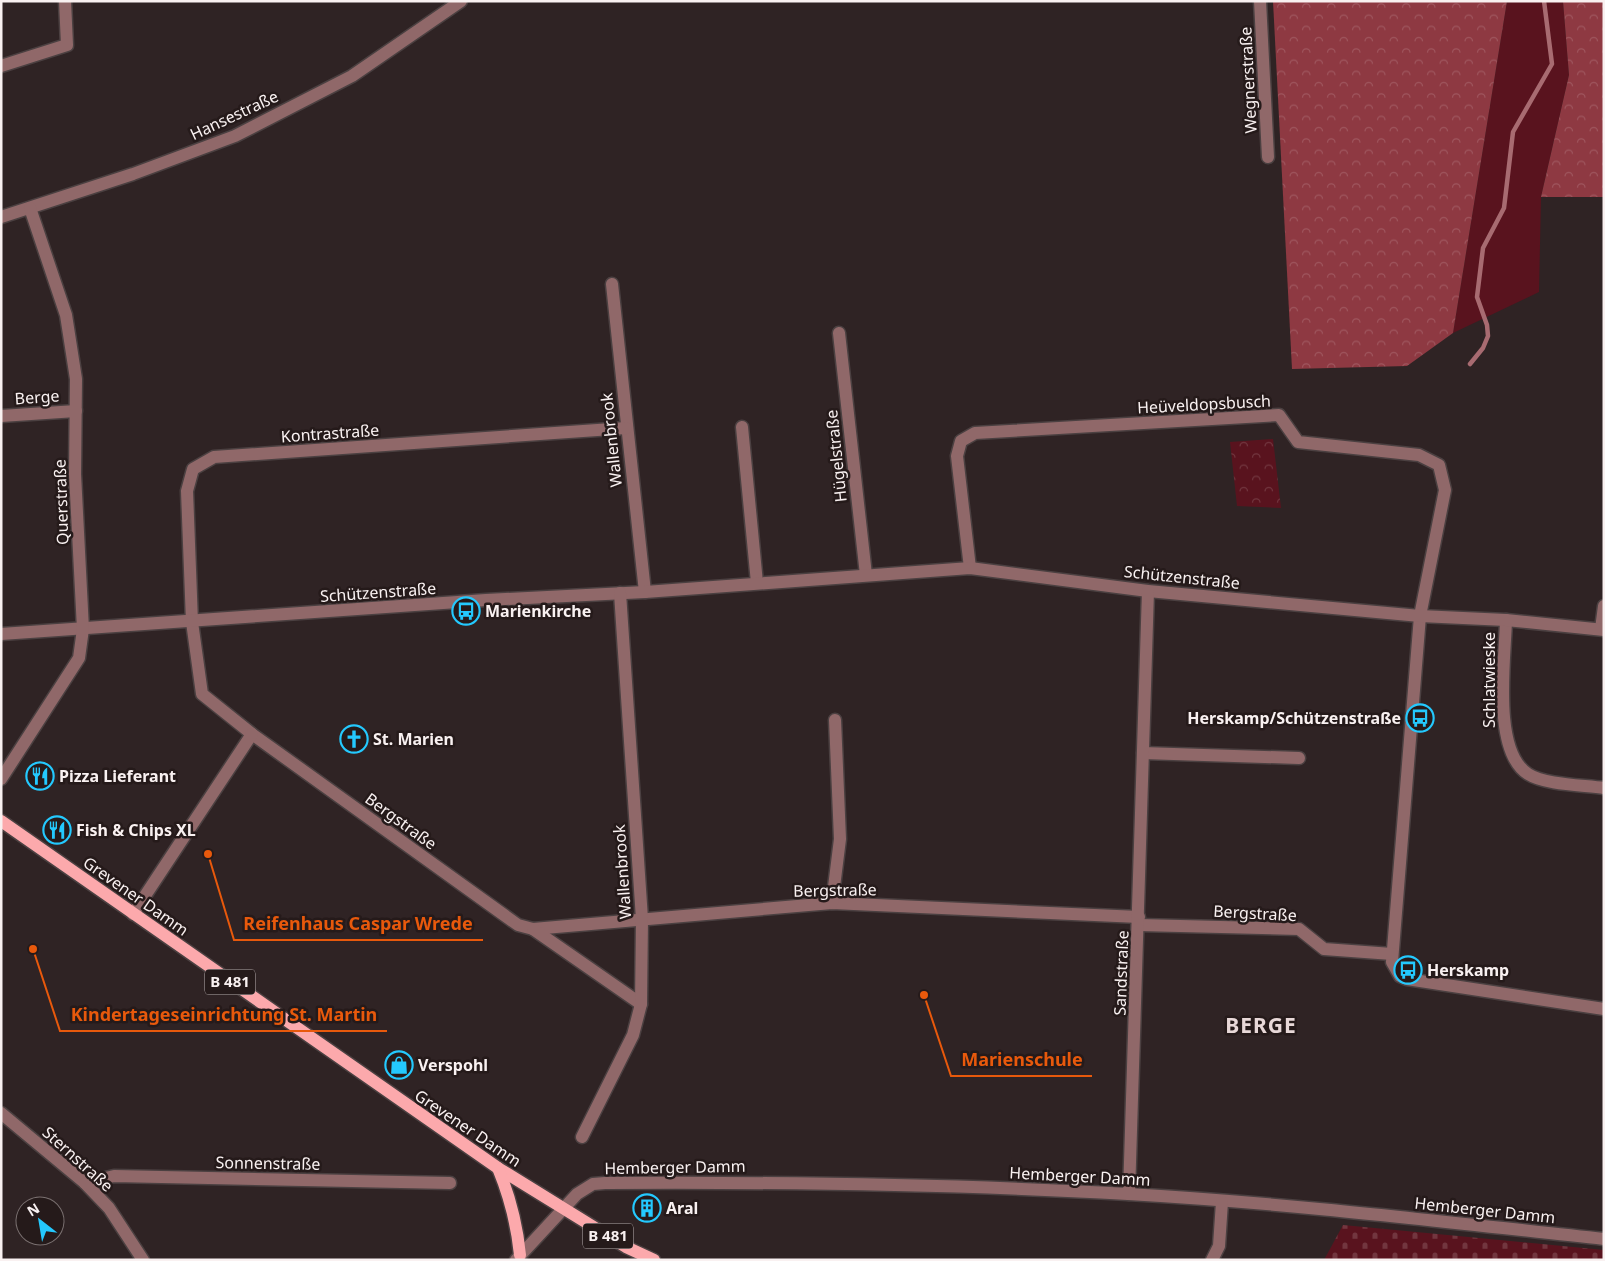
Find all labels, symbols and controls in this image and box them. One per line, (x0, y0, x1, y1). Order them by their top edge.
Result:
street label: Wegnerstraße (1234, 26, 1262, 134)
street label: Hansestraße (186, 85, 282, 145)
street label: Berge (14, 384, 60, 410)
street label: Heüveldopsbusch (1136, 390, 1272, 418)
street label: Wallenbrook (595, 391, 627, 488)
street label: Hügelstraße (820, 409, 852, 503)
street label: Kontrastraße (280, 419, 380, 447)
street label: Querstraße (49, 459, 73, 545)
street label: Schützenstraße (1123, 560, 1241, 594)
street label: Schützenstraße (319, 577, 437, 607)
bus stop icon: Marienkirche (451, 596, 481, 626)
place label: Marienkirche (485, 600, 591, 622)
street label: Schlatwieske (1478, 632, 1500, 728)
bus stop icon: Herskamp/Schützenstraße (1405, 703, 1435, 733)
place label: Herskamp/Schützenstraße (1187, 707, 1401, 729)
church icon: St. Marien (339, 724, 369, 754)
place label: St. Marien (373, 728, 454, 750)
restaurant icon: Pizza Lieferant (25, 761, 55, 791)
place label: Pizza Lieferant (59, 765, 176, 787)
street label: Bergstraße (361, 788, 441, 854)
restaurant icon: Fish & Chips XL (42, 815, 72, 845)
place label: Fish & Chips XL (76, 819, 196, 841)
street label: Wallenbrook (608, 824, 636, 920)
street label: Grevener Damm (79, 851, 193, 941)
street label: Bergstraße (793, 878, 877, 902)
street label: Bergstraße (1213, 900, 1297, 926)
callout: Reifenhaus Caspar Wrede (234, 907, 483, 940)
text: Reifenhaus Caspar Wrede (243, 911, 473, 935)
street label: Sandstraße (1109, 930, 1133, 1016)
bus stop icon: Herskamp (1393, 955, 1423, 985)
place label: Herskamp (1427, 959, 1509, 981)
road number: B 481 (205, 970, 255, 994)
callout: Kindertageseinrichtung St. Martin (60, 998, 387, 1031)
text: Kindertageseinrichtung St. Martin (71, 1002, 377, 1026)
district label: BERGE (1225, 1011, 1297, 1039)
callout: Marienschule (951, 1043, 1092, 1076)
text: Marienschule (961, 1047, 1083, 1071)
shop icon: Verspohl (384, 1050, 414, 1080)
place label: Verspohl (418, 1054, 488, 1076)
street label: Grevener Damm (410, 1084, 526, 1172)
street label: Sternstraße (38, 1121, 118, 1197)
street label: Sonnenstraße (215, 1151, 321, 1175)
street label: Hemberger Damm (604, 1155, 746, 1179)
street label: Hemberger Damm (1009, 1161, 1151, 1191)
street label: Hemberger Damm (1414, 1192, 1556, 1228)
building icon: Aral (632, 1193, 662, 1223)
north arrow (15, 1196, 65, 1246)
place label: Aral (666, 1197, 698, 1219)
text: N (23, 1198, 43, 1221)
road number: B 481 (583, 1224, 633, 1248)

